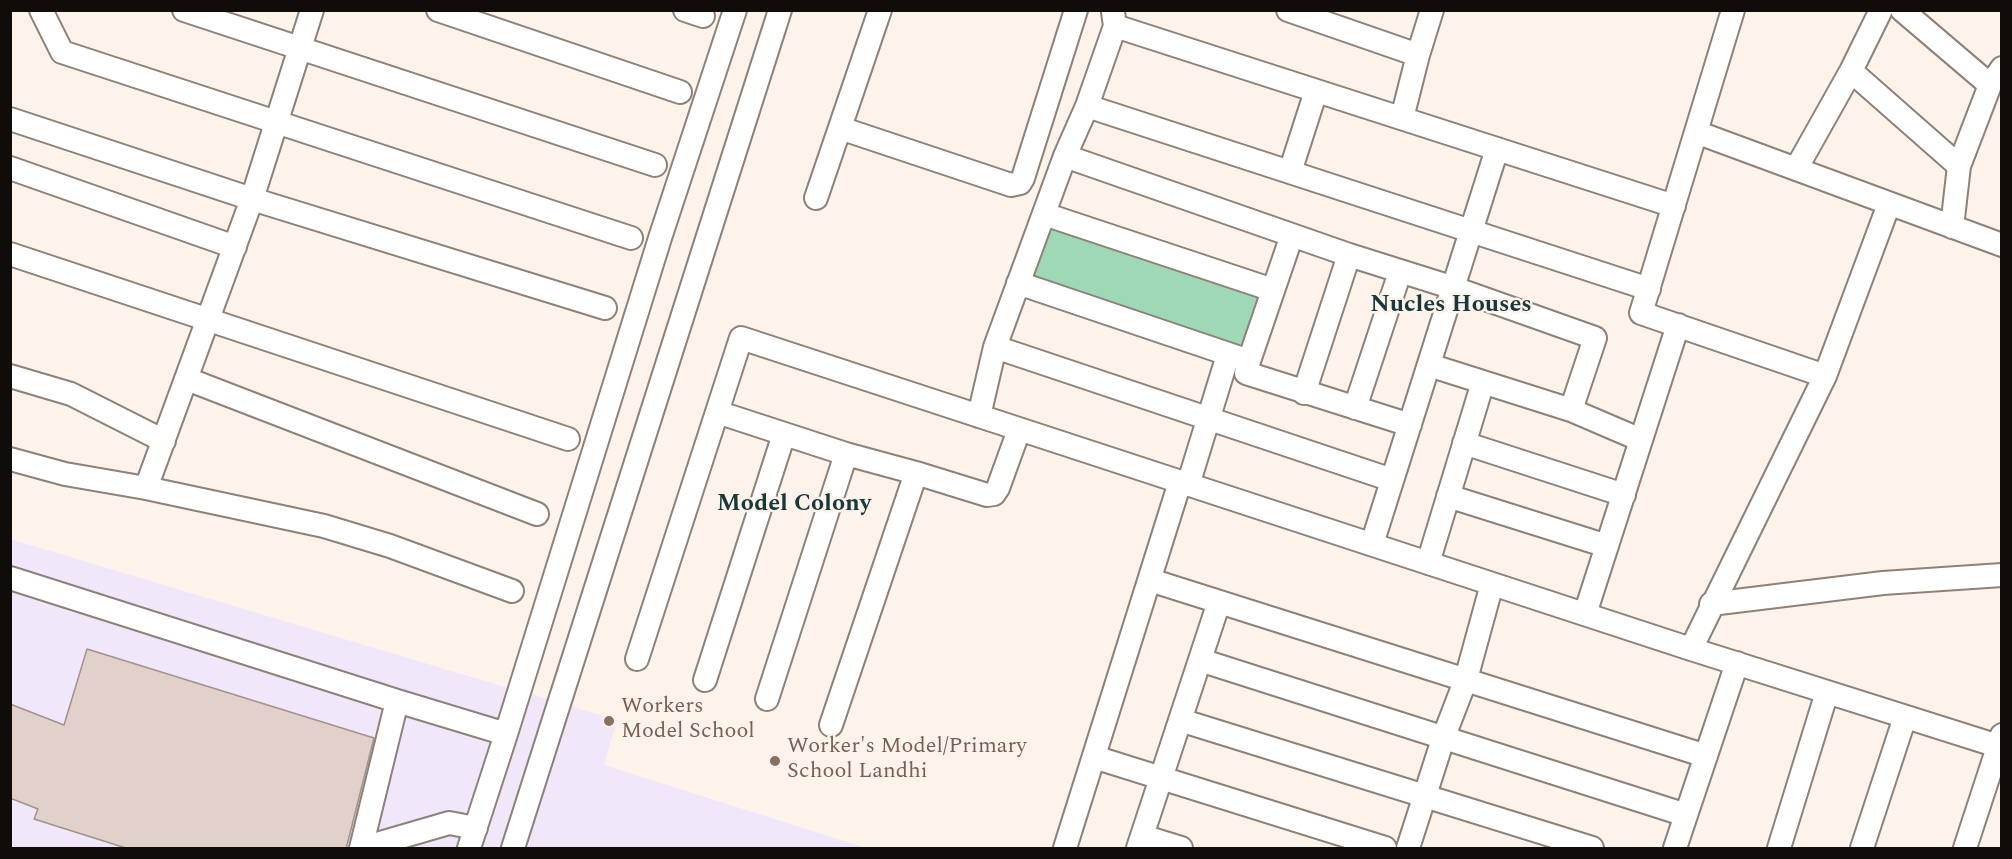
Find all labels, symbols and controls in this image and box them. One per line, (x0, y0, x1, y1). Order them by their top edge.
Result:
district label: Nucles Houses (1370, 292, 1532, 320)
district label: Model Colony (717, 491, 871, 519)
place label: Workers Model School (621, 695, 755, 746)
marker: Workers Model School (602, 714, 616, 728)
place label: Worker's Model/Primary School Landhi (787, 735, 1027, 786)
marker: Worker's Model/Primary School Landhi (768, 754, 782, 768)

